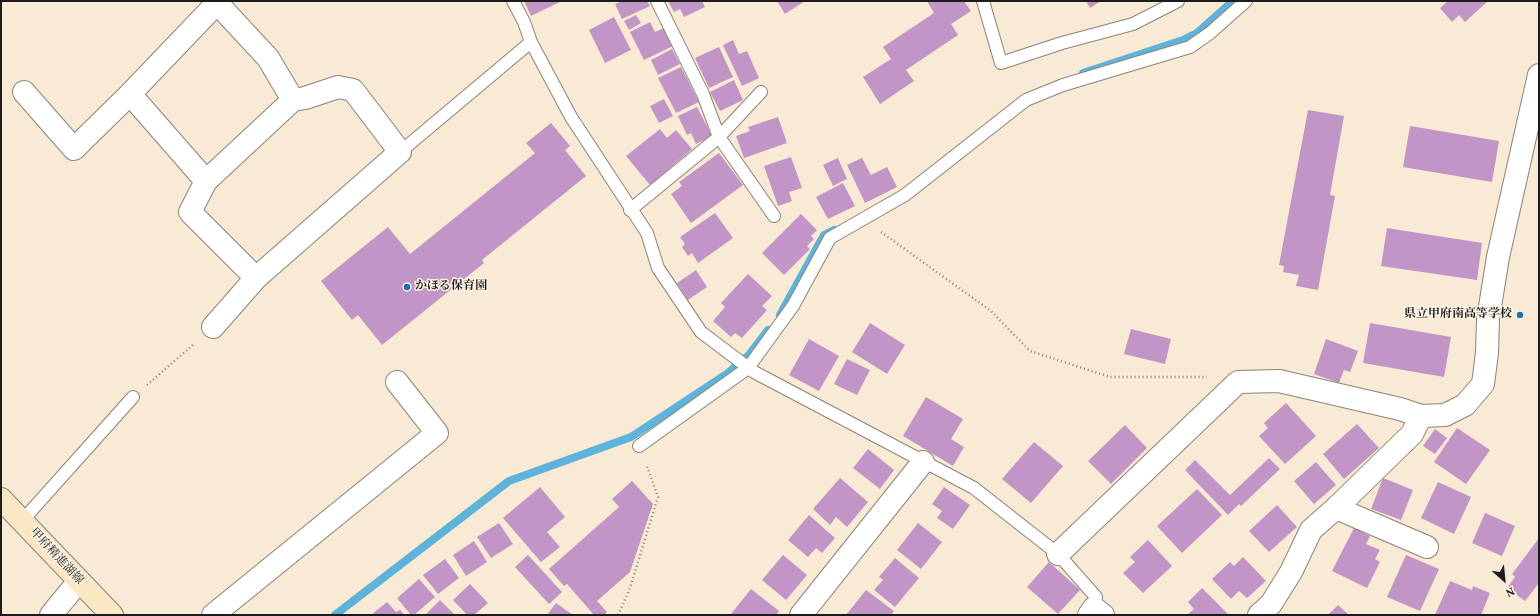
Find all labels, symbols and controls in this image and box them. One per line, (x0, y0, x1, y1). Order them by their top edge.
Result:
place label: かほる保育園 (415, 280, 487, 294)
marker: かほる保育園 (402, 282, 412, 292)
place label: 県立甲府南高等学校 (1404, 308, 1512, 322)
marker: 県立甲府南高等学校 (1515, 310, 1525, 320)
street label: 甲府精進湖線 (26, 526, 86, 588)
north arrow (1484, 560, 1524, 600)
text: N (1503, 583, 1517, 600)

